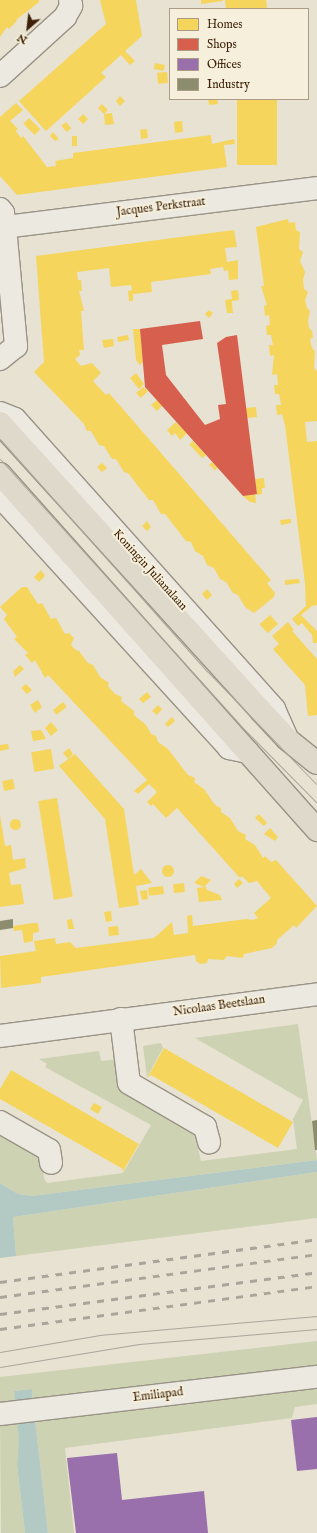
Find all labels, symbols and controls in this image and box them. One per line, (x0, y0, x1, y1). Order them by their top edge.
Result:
north arrow (8, 8, 48, 48)
legend (169, 8, 309, 100)
text: Homes (207, 17, 243, 32)
text: N (15, 30, 30, 47)
text: Shops (207, 37, 237, 52)
text: Offices (207, 57, 241, 72)
text: Industry (207, 77, 250, 92)
street label: Jacques Perkstraat (116, 194, 206, 220)
street label: Koningin Julianalaan (110, 527, 190, 613)
street label: Nicolaas Beetslaan (172, 992, 266, 1020)
street label: Emiliapad (132, 1385, 184, 1405)

